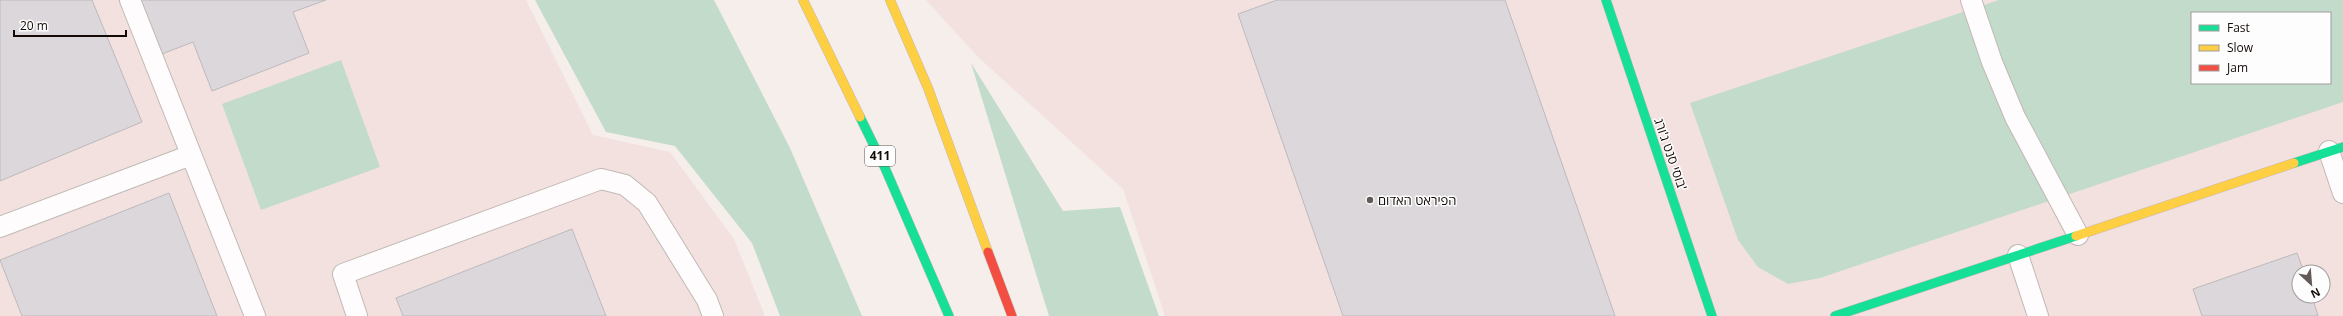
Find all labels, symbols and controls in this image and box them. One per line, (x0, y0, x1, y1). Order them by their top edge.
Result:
scale bar (14, 12, 126, 38)
legend (2191, 12, 2331, 84)
text: 20 m (20, 17, 48, 34)
text: Fast (2227, 19, 2250, 36)
text: Slow (2227, 39, 2254, 56)
text: Jam (2226, 59, 2248, 76)
street label: בוסי סנט ג'ורג' (1650, 115, 1692, 193)
road number: 411 (865, 146, 895, 166)
place label: הפיראט האדום (1378, 191, 1456, 209)
marker: הפיראט האדום (1365, 195, 1375, 205)
north arrow (2291, 264, 2331, 304)
text: N (2308, 285, 2323, 302)

